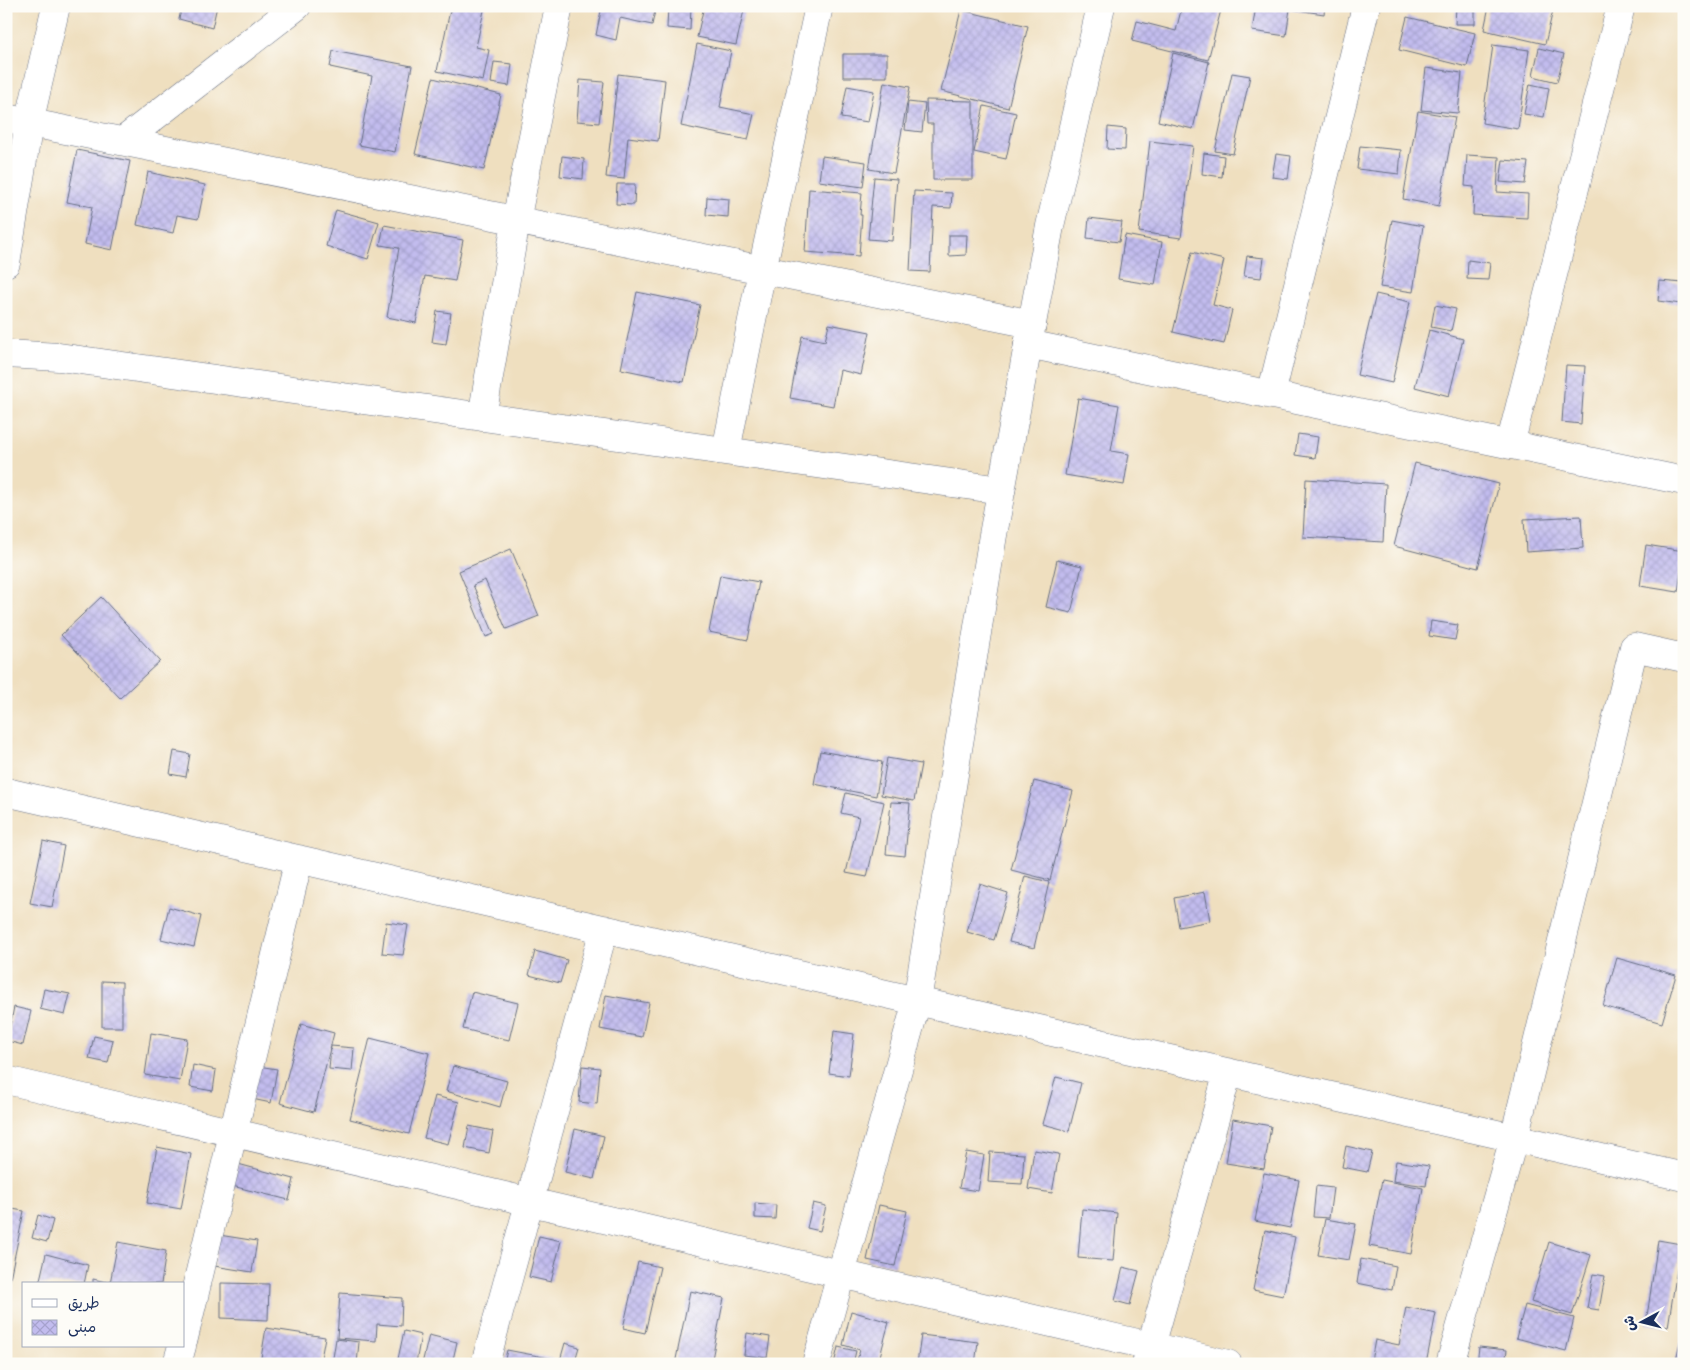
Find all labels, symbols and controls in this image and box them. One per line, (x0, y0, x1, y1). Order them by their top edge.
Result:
legend (22, 1282, 185, 1348)
text: طريق (68, 1292, 100, 1316)
north arrow (1618, 1298, 1668, 1348)
text: ش (1618, 1314, 1642, 1332)
text: مبنى (68, 1316, 96, 1340)

